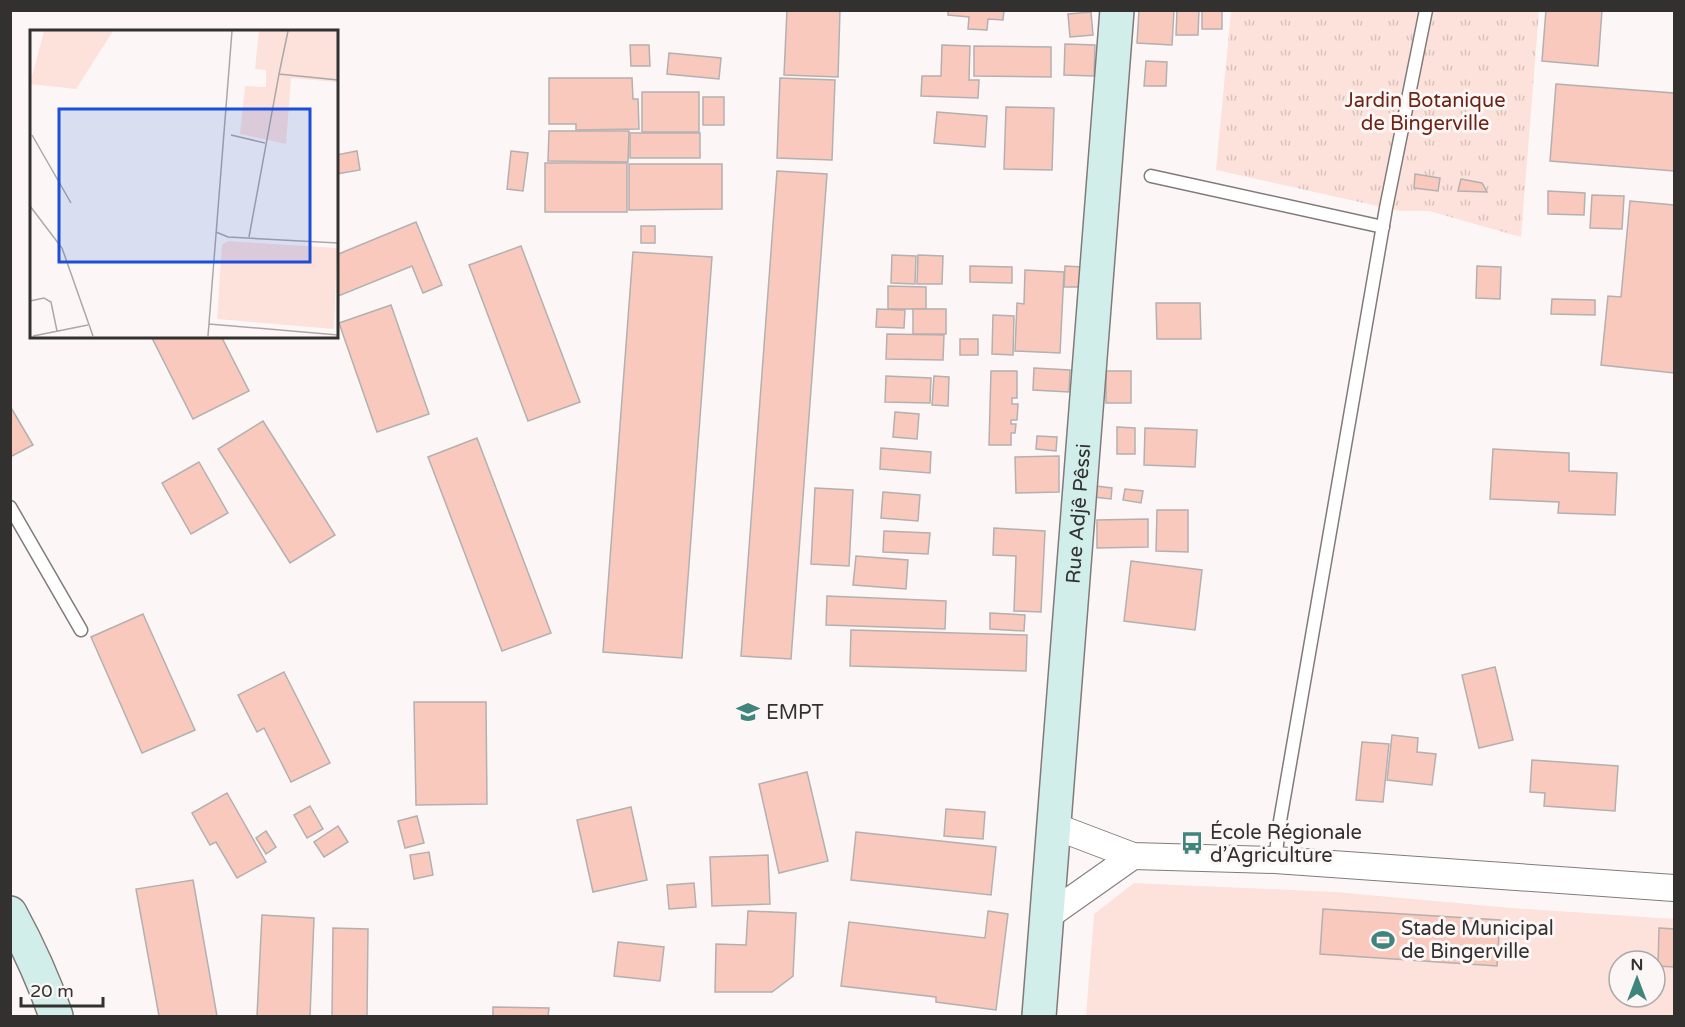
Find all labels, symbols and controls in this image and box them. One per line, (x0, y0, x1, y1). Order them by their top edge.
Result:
inset map (30, 30, 338, 338)
park label: Jardin Botanique de Bingerville (1345, 89, 1505, 136)
street label: Rue Adjê Pêssi (1062, 443, 1096, 585)
school or university icon: EMPT (735, 699, 761, 725)
place label: EMPT (766, 701, 824, 725)
place label: École Régionale d’Agriculture (1210, 820, 1362, 868)
bus stop icon: École Régionale d’Agriculture (1179, 830, 1205, 856)
place label: Stade Municipal de Bingerville (1401, 917, 1554, 964)
sports icon: Stade Municipal de Bingerville (1370, 927, 1396, 953)
north arrow (1607, 949, 1667, 1009)
text: N (1631, 955, 1643, 975)
scale bar (21, 970, 104, 1008)
text: 20 m (30, 980, 74, 1002)

